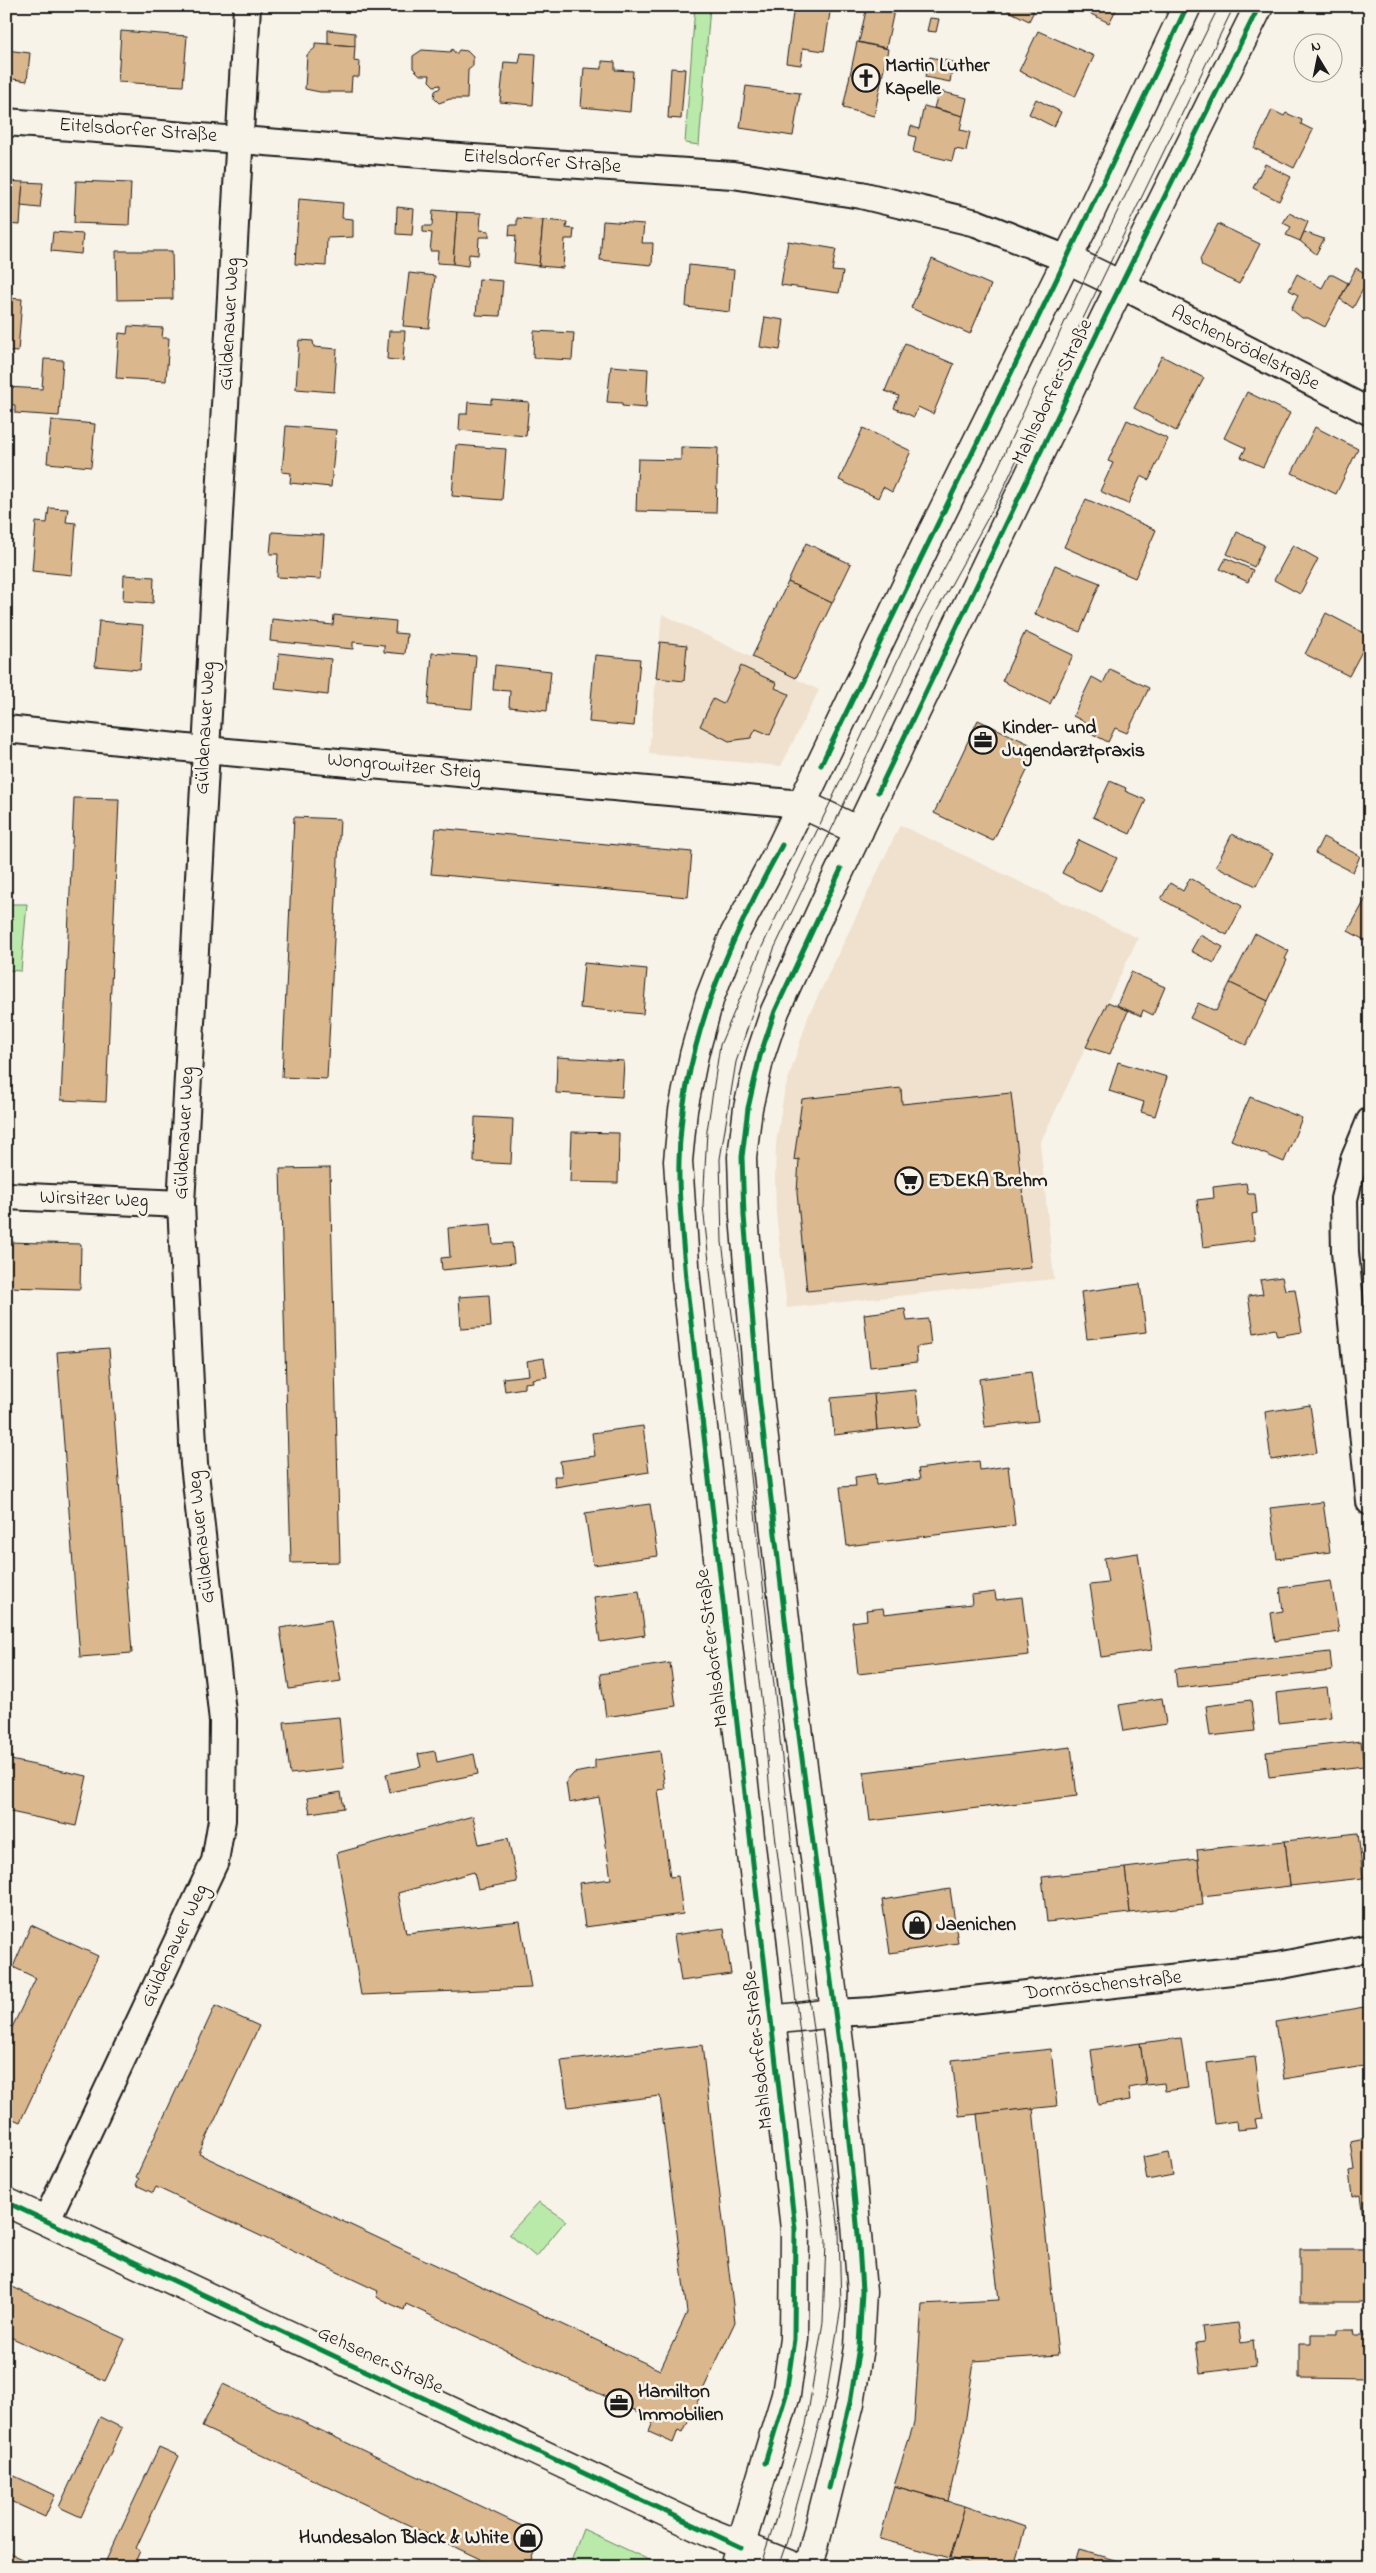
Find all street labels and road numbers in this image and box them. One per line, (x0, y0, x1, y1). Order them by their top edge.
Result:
street label: Eitelsdorfer Straße (58, 111, 218, 151)
street label: Eitelsdorfer Straße (462, 142, 622, 182)
street label: Güldenauer Weg (212, 257, 249, 391)
street label: Aschenbrödelstraße (1165, 299, 1325, 399)
street label: Mahlsdorfer Straße (1005, 314, 1101, 470)
street label: Güldenauer Weg (188, 661, 225, 795)
street label: Wongrowitzer Steig (326, 746, 482, 789)
street label: Güldenauer Weg (167, 1066, 204, 1200)
street label: Wirsitzer Weg (39, 1184, 149, 1217)
street label: Güldenauer Weg (181, 1469, 224, 1605)
street label: Mahlsdorfer Straße (689, 1567, 737, 1729)
street label: Güldenauer Weg (134, 1880, 217, 2013)
street label: Dornröschenstraße (1022, 1963, 1183, 2009)
street label: Mahlsdorfer Straße (736, 1969, 782, 2131)
street label: Gehsener Straße (312, 2319, 448, 2403)

